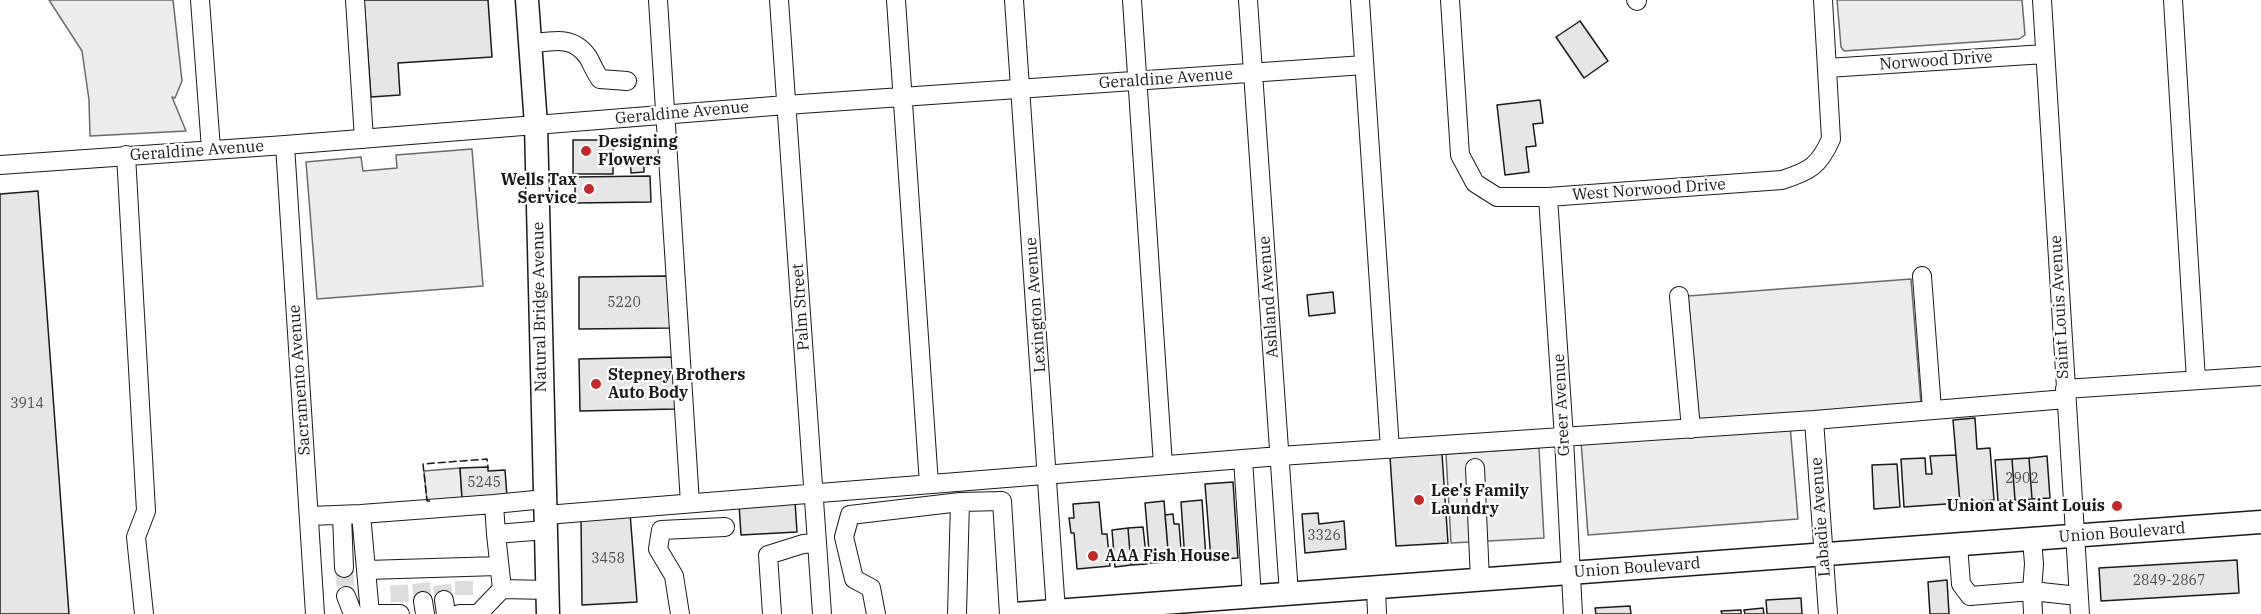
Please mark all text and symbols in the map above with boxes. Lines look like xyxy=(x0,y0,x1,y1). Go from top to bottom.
street label: Norwood Drive xyxy=(1879,47,1993,75)
street label: Geraldine Avenue xyxy=(1098,65,1234,93)
street label: Geraldine Avenue xyxy=(614,98,750,128)
place label: Designing Flowers xyxy=(598,132,678,170)
street label: Geraldine Avenue xyxy=(129,137,265,165)
marker: Designing Flowers xyxy=(579,144,593,158)
place label: Wells Tax Service xyxy=(501,170,577,208)
street label: West Norwood Drive xyxy=(1572,175,1726,205)
marker: Wells Tax Service xyxy=(582,182,596,196)
street label: Natural Bridge Avenue xyxy=(529,222,551,392)
street label: Ashland Avenue xyxy=(1255,235,1283,359)
street label: Saint Louis Avenue xyxy=(2047,235,2073,379)
street label: Lexington Avenue xyxy=(1022,237,1050,373)
street label: Palm Street xyxy=(788,263,814,351)
house number: 5220 xyxy=(607,295,641,311)
street label: Sacramento Avenue xyxy=(285,304,315,456)
street label: Greer Avenue xyxy=(1550,353,1574,457)
place label: Stepney Brothers Auto Body xyxy=(608,365,745,403)
marker: Stepney Brothers Auto Body xyxy=(589,377,603,391)
house number: 3914 xyxy=(10,396,44,412)
street label: Labadie Avenue xyxy=(1807,457,1835,577)
house number: 2902 xyxy=(2005,471,2039,487)
house number: 5245 xyxy=(467,475,501,491)
place label: Lee's Family Laundry xyxy=(1431,481,1529,519)
marker: Lee's Family Laundry xyxy=(1412,493,1426,507)
place label: Union at Saint Louis xyxy=(1946,496,2105,516)
marker: Union at Saint Louis xyxy=(2110,499,2124,513)
street label: Union Boulevard xyxy=(2058,519,2186,547)
house number: 3326 xyxy=(1307,528,1341,544)
place label: AAA Fish House xyxy=(1105,546,1230,566)
marker: AAA Fish House xyxy=(1086,549,1100,563)
house number: 3458 xyxy=(591,551,625,567)
street label: Union Boulevard xyxy=(1573,554,1701,582)
house number: 2849-2867 xyxy=(2133,573,2205,589)

